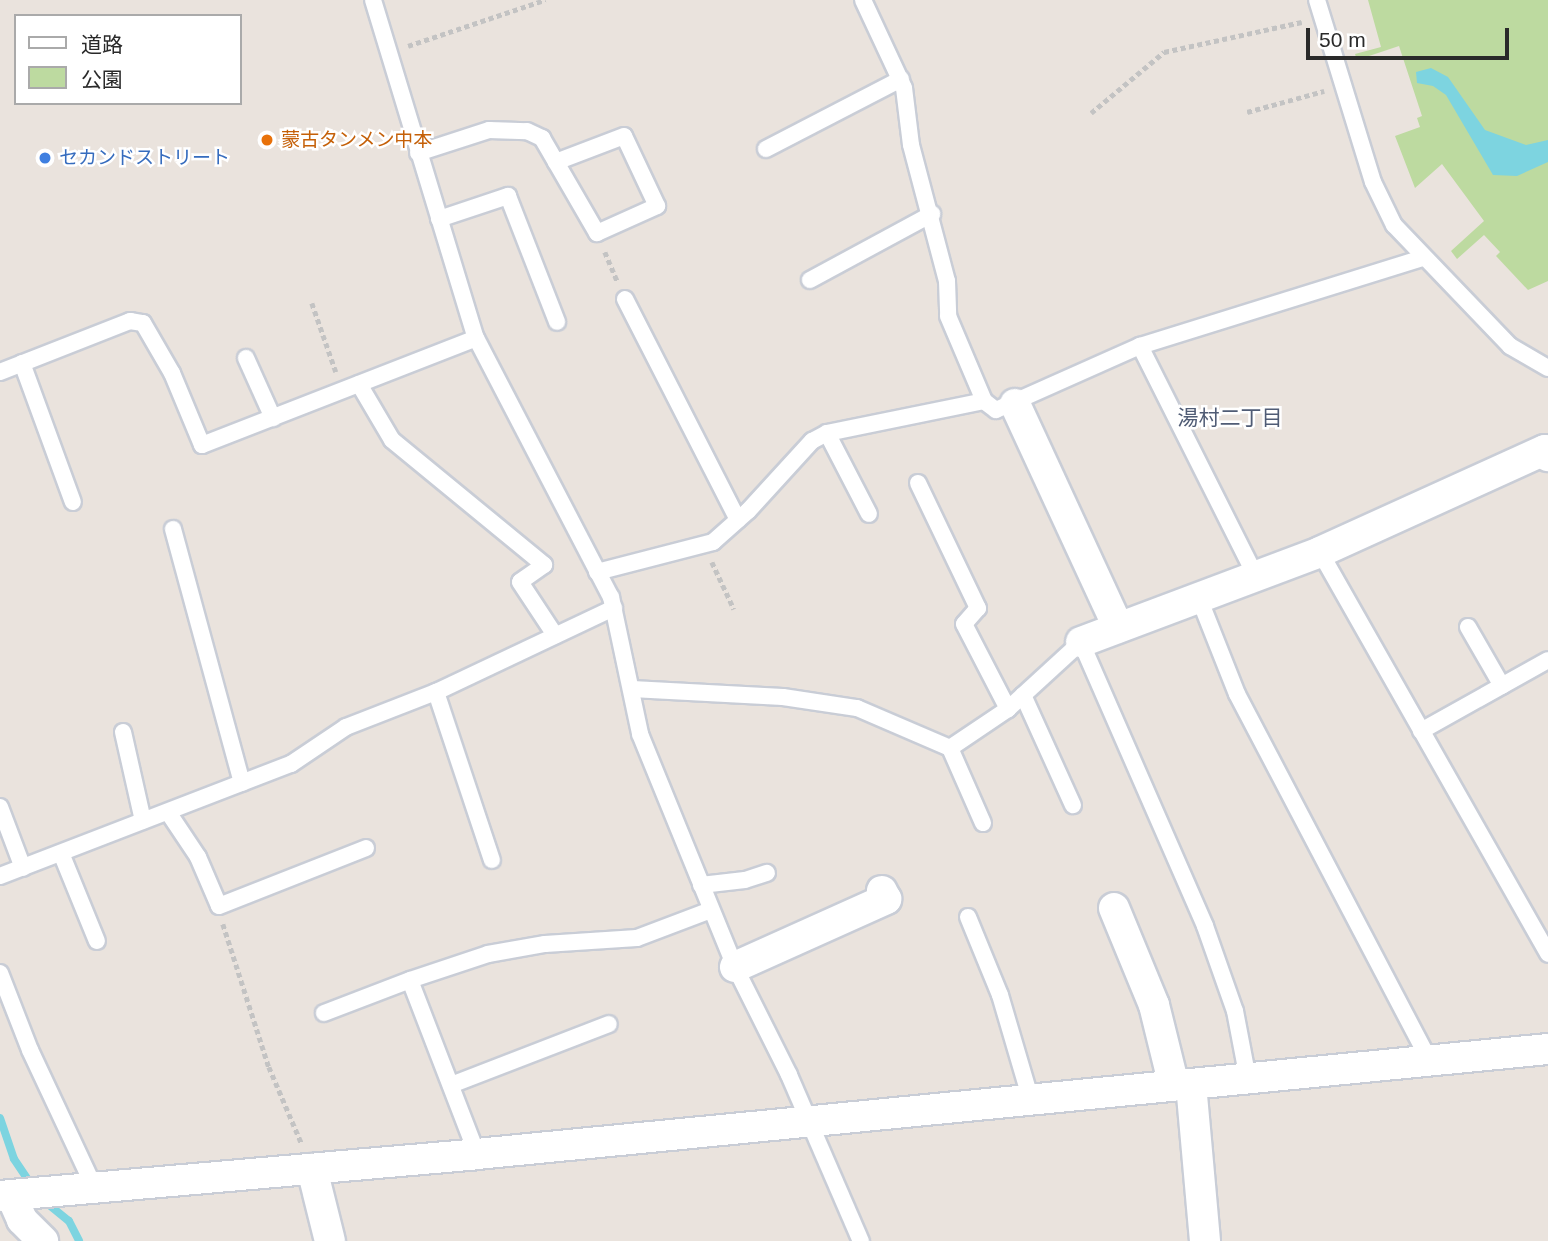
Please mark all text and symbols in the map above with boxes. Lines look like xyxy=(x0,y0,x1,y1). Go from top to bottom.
legend xyxy=(14,14,242,105)
scale bar xyxy=(1310,14,1513,58)
text: 50 m xyxy=(1319,28,1366,51)
text: 道路 xyxy=(81,33,123,56)
text: 公園 xyxy=(81,68,123,91)
place label: 蒙古タンメン中本 xyxy=(281,129,433,151)
marker: 蒙古タンメン中本 xyxy=(259,132,275,148)
place label: セカンドストリート xyxy=(59,147,230,169)
marker: セカンドストリート xyxy=(37,150,53,166)
district label: 湯村二丁目 xyxy=(1178,405,1282,431)

